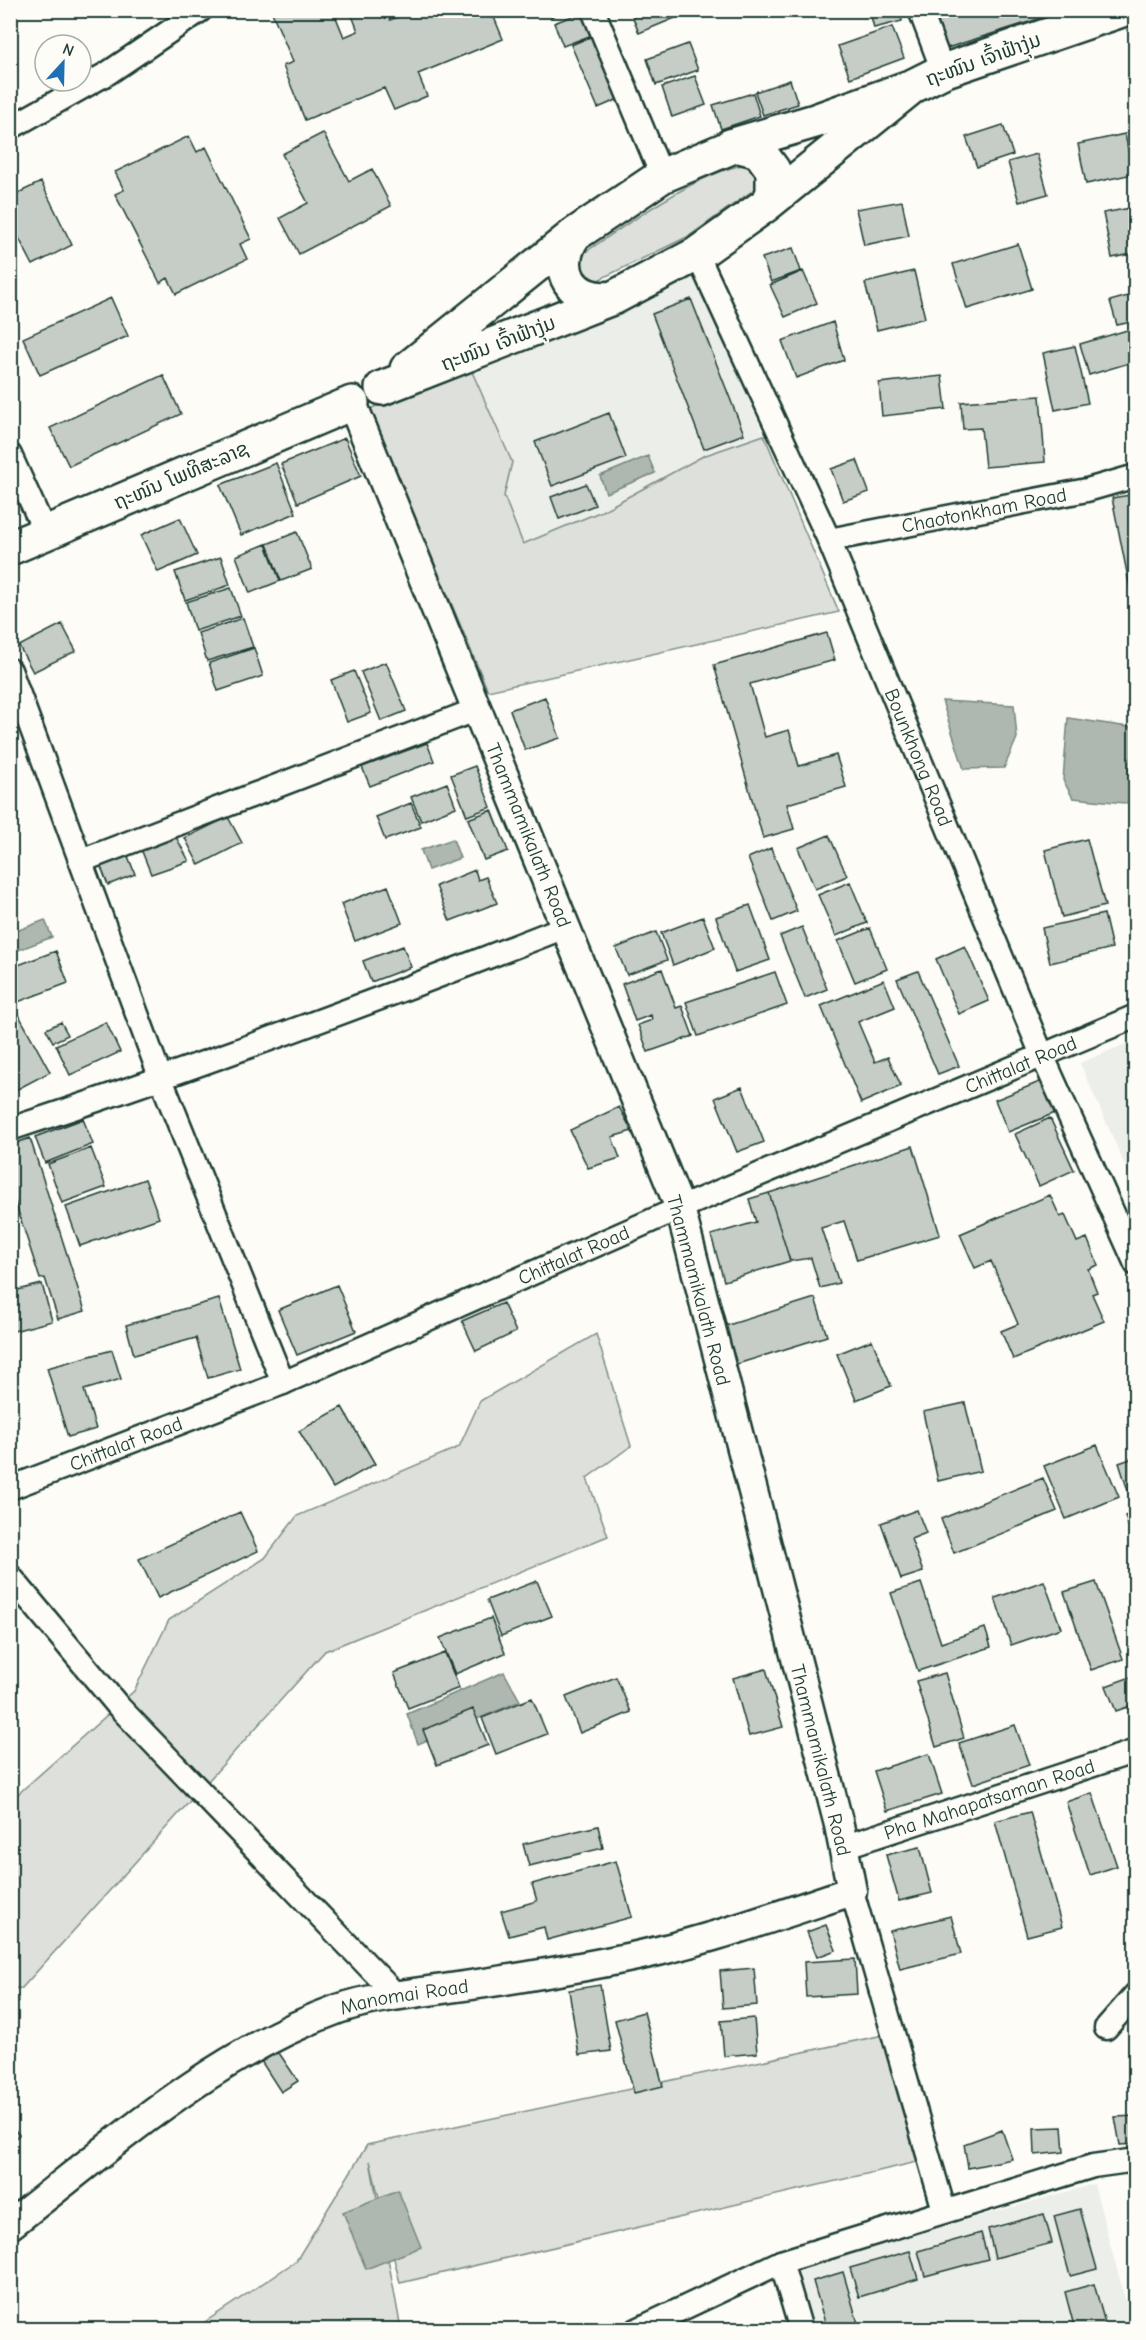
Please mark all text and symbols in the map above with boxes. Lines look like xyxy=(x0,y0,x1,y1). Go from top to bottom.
street label: ຖະໜົນ ເຈົ້າຟ້າງຸ່ມ xyxy=(921,24,1045,95)
north arrow xyxy=(33,33,93,93)
text: N xyxy=(60,40,76,60)
street label: ຖະໜົນ ເຈົ້າຟ້າງຸ່ມ xyxy=(436,308,560,380)
street label: ຖະໜົນ ໂພທິສະລາຊ xyxy=(110,437,252,514)
street label: Chaotonkham Road xyxy=(900,483,1069,538)
street label: Bounkhong Road xyxy=(880,685,957,830)
street label: Thammamikalath Road xyxy=(481,740,576,931)
street label: Chittalat Road xyxy=(962,1031,1080,1099)
street label: Thammamikalath Road xyxy=(662,1192,735,1388)
street label: Chittalat Road xyxy=(515,1221,633,1290)
street label: Chittalat Road xyxy=(66,1412,186,1476)
street label: Thammamikalath Road xyxy=(786,1662,855,1858)
street label: Pha Mahapatsaman Road xyxy=(881,1754,1098,1845)
street label: Manomai Road xyxy=(337,1975,470,2020)

